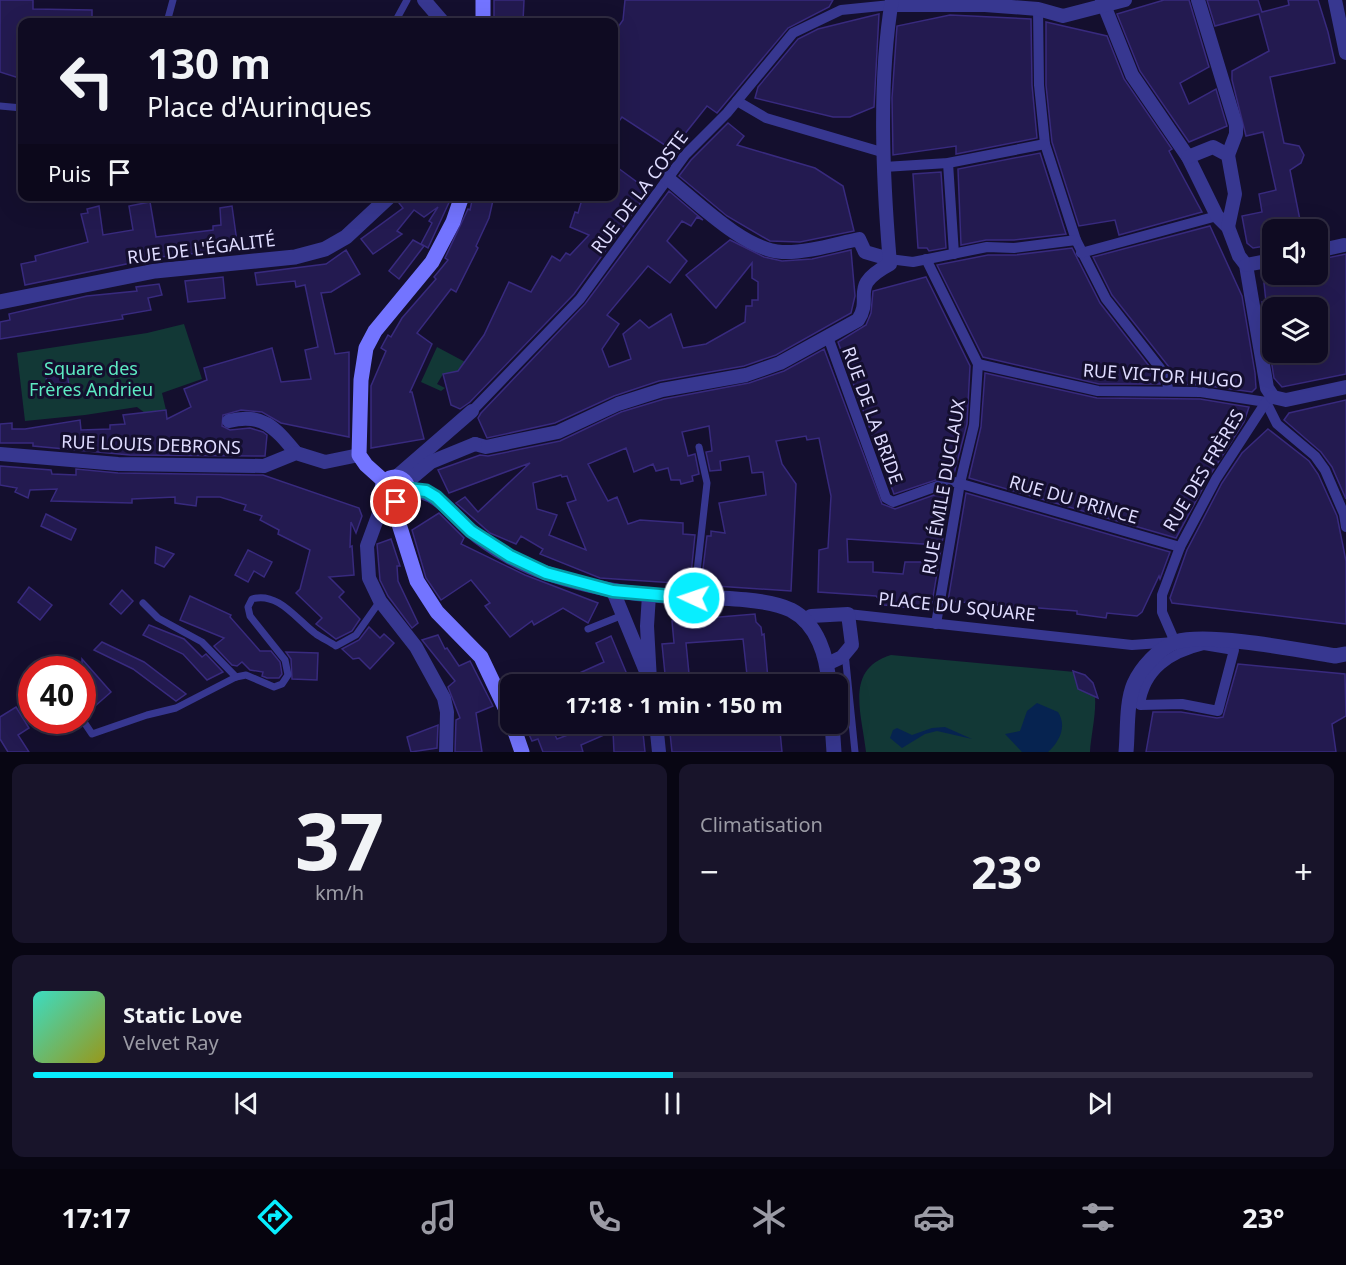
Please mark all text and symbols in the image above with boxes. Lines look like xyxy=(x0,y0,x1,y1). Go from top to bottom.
text: 130 m xyxy=(147,34,271,91)
icon: left xyxy=(48,42,126,120)
text: Place d'Aurinques xyxy=(147,88,372,125)
street label: RUE DE LA COSTE xyxy=(585,126,693,258)
icon: arrive xyxy=(103,156,136,189)
text: Puis xyxy=(48,158,91,188)
map controls xyxy=(1262,219,1328,363)
button: sound xyxy=(1262,219,1328,285)
street label: RUE DE L'ÉGALITÉ xyxy=(126,227,276,269)
button: layers xyxy=(1262,297,1328,363)
street label: RUE DE LA BRIDE xyxy=(837,343,909,487)
park label: Square des Frères Andrieu xyxy=(29,356,153,401)
street label: RUE VICTOR HUGO xyxy=(1082,357,1244,393)
street label: RUE ÉMILE DUCLAUX xyxy=(916,397,970,577)
street label: RUE DES FRÈRES xyxy=(1157,404,1249,535)
street label: RUE LOUIS DEBRONS xyxy=(61,429,241,459)
street label: RUE DU PRINCE xyxy=(1007,469,1141,529)
pin xyxy=(370,476,421,527)
icon: arrive xyxy=(379,485,412,518)
position arrow xyxy=(662,566,726,630)
street label: PLACE DU SQUARE xyxy=(877,586,1037,626)
speed limit sign: 40 xyxy=(18,656,96,734)
text: 17:18 · 1 min · 150 m xyxy=(565,689,783,719)
text: 37 xyxy=(295,787,384,893)
text: Climatisation xyxy=(700,811,823,838)
text: 23° xyxy=(971,841,1042,902)
text: − xyxy=(700,849,719,894)
text: + xyxy=(1294,849,1313,894)
text: km/h xyxy=(315,879,364,906)
text: Static Love xyxy=(123,999,242,1029)
text: Velvet Ray xyxy=(123,1029,219,1056)
icon: previous xyxy=(230,1087,263,1120)
icon: pause xyxy=(656,1087,689,1120)
icon: next xyxy=(1083,1087,1116,1120)
icon: directions xyxy=(254,1196,296,1238)
icon: music xyxy=(418,1196,460,1238)
icon: phone xyxy=(583,1196,625,1238)
icon: climate xyxy=(748,1196,790,1238)
icon: car xyxy=(913,1196,955,1238)
icon: filters xyxy=(1077,1196,1119,1238)
text: 17:17 xyxy=(61,1199,131,1236)
text: 23° xyxy=(1242,1199,1285,1236)

